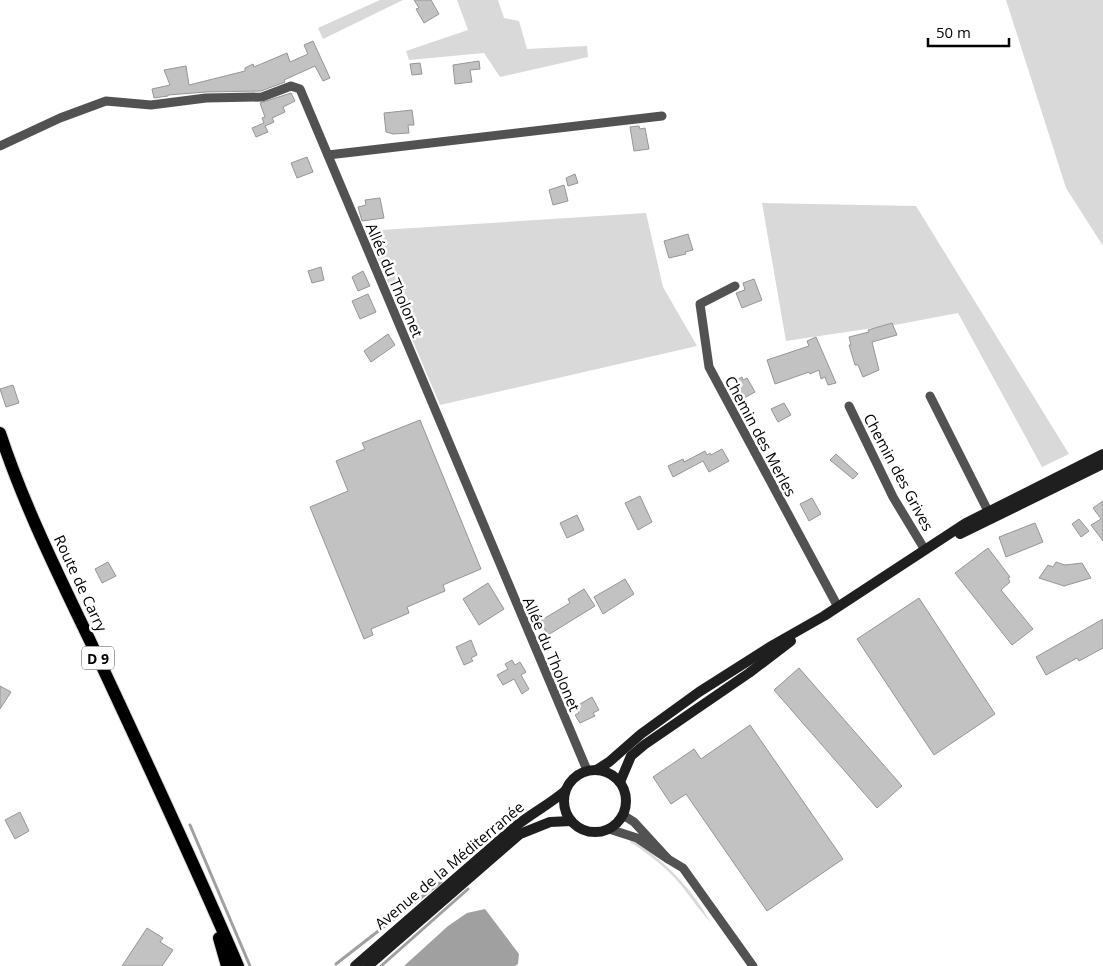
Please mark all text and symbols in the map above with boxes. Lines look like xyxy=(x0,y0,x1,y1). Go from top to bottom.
scale bar xyxy=(928,15,1009,47)
text: 50 m xyxy=(936,22,971,42)
street label: Allée du Tholonet xyxy=(362,220,428,340)
street label: Chemin des Merles xyxy=(721,372,801,500)
street label: Chemin des Grives xyxy=(860,410,938,534)
street label: Route de Carry xyxy=(50,532,112,635)
street label: Allée du Tholonet xyxy=(519,594,585,714)
road number: D 9 xyxy=(82,646,114,670)
street label: Avenue de la Méditerranée xyxy=(370,797,528,933)

